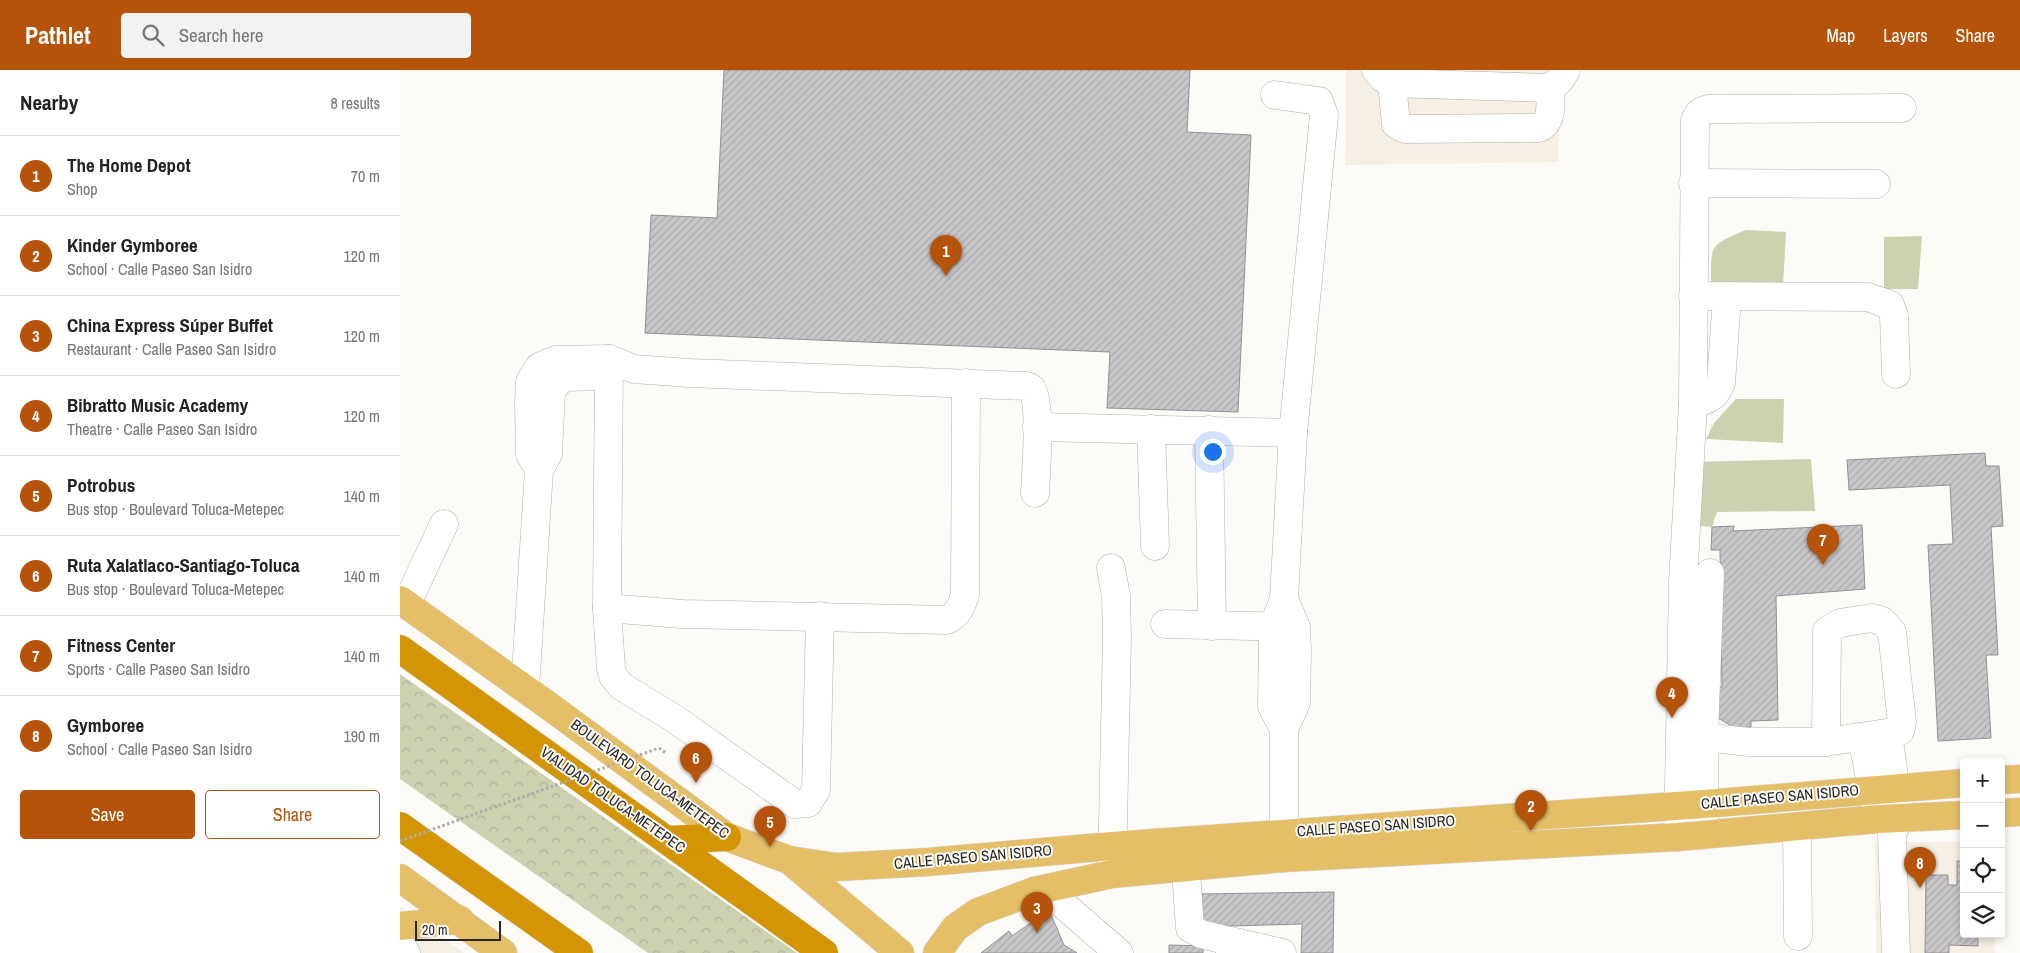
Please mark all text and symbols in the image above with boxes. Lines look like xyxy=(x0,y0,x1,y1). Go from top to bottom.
search box xyxy=(121,13,471,58)
text: Pathlet xyxy=(25,19,91,51)
icon: search xyxy=(139,21,167,49)
text: Search here xyxy=(179,22,264,48)
text: Map xyxy=(1827,23,1855,48)
text: Layers xyxy=(1883,23,1928,48)
text: Share xyxy=(1956,23,1995,48)
text: Nearby xyxy=(20,88,78,117)
text: 8 results xyxy=(330,92,380,114)
text: The Home Depot xyxy=(67,152,191,178)
text: 1 xyxy=(32,165,40,187)
text: 70 m xyxy=(351,165,380,187)
text: Shop xyxy=(67,178,98,200)
text: Kinder Gymboree xyxy=(67,232,198,258)
pin: 1 xyxy=(930,235,962,276)
text: 2 xyxy=(32,245,40,267)
text: 120 m xyxy=(344,245,380,267)
text: School · Calle Paseo San Isidro xyxy=(67,258,252,280)
text: China Express Súper Buffet xyxy=(67,312,273,338)
text: 3 xyxy=(32,325,40,347)
text: 120 m xyxy=(344,325,380,347)
text: Restaurant · Calle Paseo San Isidro xyxy=(67,338,276,360)
text: Bibratto Music Academy xyxy=(67,392,248,418)
text: 4 xyxy=(32,405,40,427)
text: 120 m xyxy=(344,405,380,427)
text: Theatre · Calle Paseo San Isidro xyxy=(67,418,257,440)
your location xyxy=(1200,439,1226,465)
text: Potrobus xyxy=(67,472,135,498)
text: 5 xyxy=(32,485,40,507)
text: 140 m xyxy=(344,485,380,507)
text: Bus stop · Boulevard Toluca-Metepec xyxy=(67,498,284,520)
pin: 7 xyxy=(1807,524,1839,565)
text: Ruta Xalatlaco-Santiago-Toluca xyxy=(67,552,300,578)
text: 6 xyxy=(32,565,40,587)
text: 140 m xyxy=(344,565,380,587)
text: Bus stop · Boulevard Toluca-Metepec xyxy=(67,578,284,600)
text: Fitness Center xyxy=(67,632,175,658)
text: 7 xyxy=(32,645,40,667)
text: 140 m xyxy=(344,645,380,667)
text: Sports · Calle Paseo San Isidro xyxy=(67,658,250,680)
pin: 4 xyxy=(1656,677,1688,718)
text: Gymboree xyxy=(67,712,144,738)
street label: BOULEVARD TOLUCA-METEPEC xyxy=(567,714,734,843)
text: 8 xyxy=(32,725,40,747)
text: 190 m xyxy=(344,725,380,747)
text: School · Calle Paseo San Isidro xyxy=(67,738,252,760)
street label: VIALIDAD TOLUCA-METEPEC xyxy=(537,742,690,858)
pin: 6 xyxy=(680,742,712,783)
map controls xyxy=(1960,758,2005,938)
button: + xyxy=(1960,758,2005,803)
street label: CALLE PASEO SAN ISIDRO xyxy=(1700,779,1860,814)
button: Save xyxy=(20,790,195,839)
button: Share xyxy=(205,790,380,839)
pin: 2 xyxy=(1515,790,1547,831)
button: − xyxy=(1960,803,2005,848)
pin: 5 xyxy=(754,806,786,847)
street label: CALLE PASEO SAN ISIDRO xyxy=(1296,810,1456,842)
street label: CALLE PASEO SAN ISIDRO xyxy=(893,839,1053,874)
pin: 8 xyxy=(1904,847,1936,888)
button: locate xyxy=(1960,848,2005,893)
pin: 3 xyxy=(1021,892,1053,933)
button: layers xyxy=(1960,893,2005,938)
scale bar xyxy=(415,918,501,941)
text: 20 m xyxy=(422,921,448,939)

